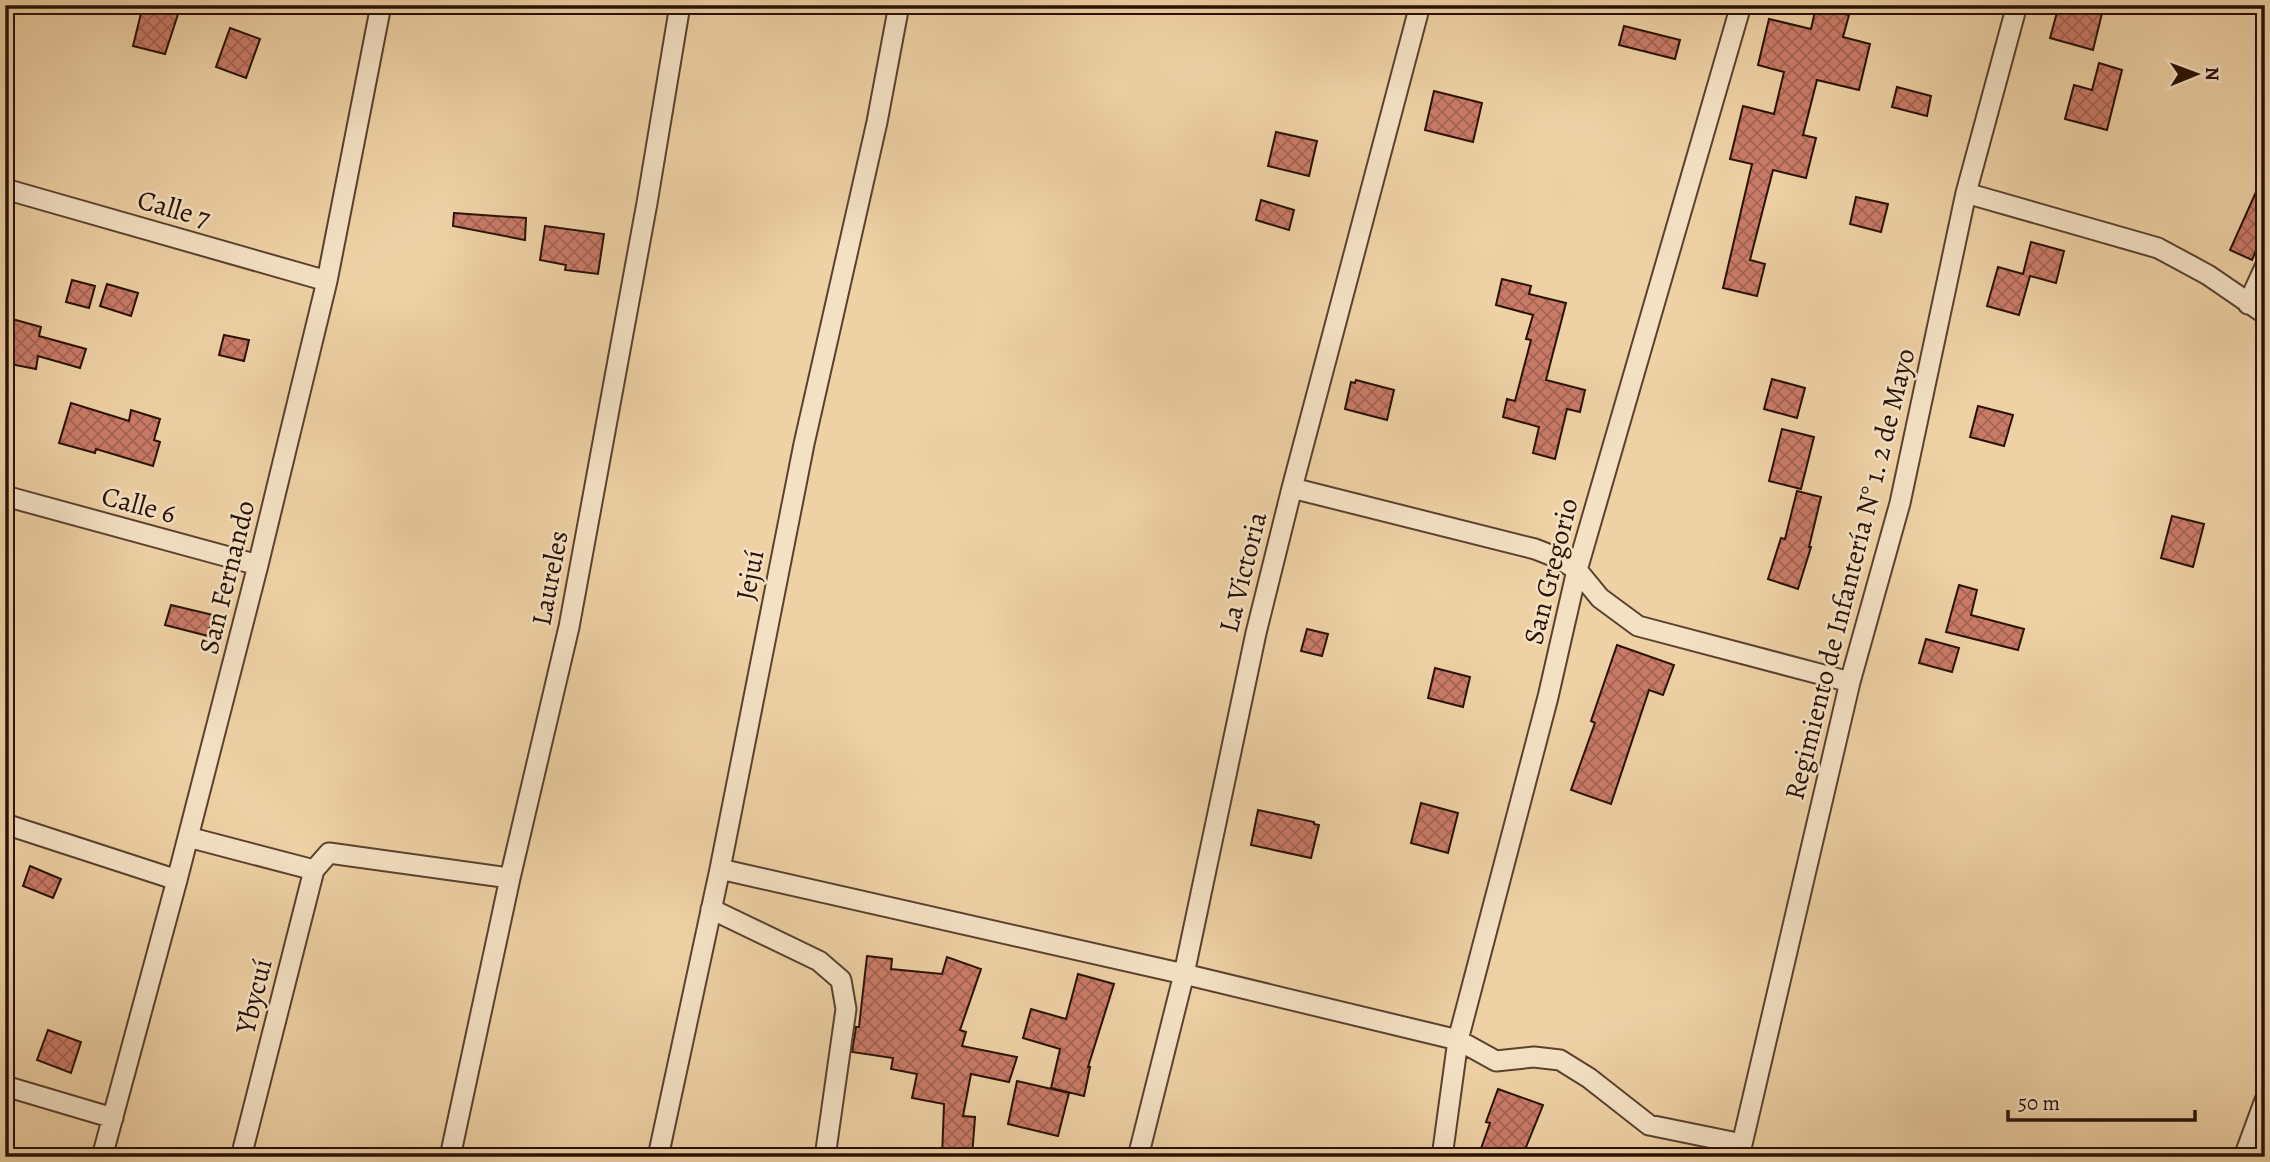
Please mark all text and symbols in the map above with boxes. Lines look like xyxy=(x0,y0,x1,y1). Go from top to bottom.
north arrow xyxy=(2162,38,2232,108)
text: N xyxy=(2199,67,2225,81)
street label: Calle 7 xyxy=(133,180,215,238)
street label: Regimiento de Infantería N° 1. 2 de Mayo xyxy=(1775,345,1925,804)
street label: Calle 6 xyxy=(97,477,180,533)
street label: San Gregorio xyxy=(1514,494,1587,648)
street label: San Fernando xyxy=(190,496,264,658)
street label: La Victoria xyxy=(1210,508,1276,637)
street label: Laureles xyxy=(522,527,578,629)
street label: Jejuí xyxy=(727,547,773,604)
street label: Ybycuí xyxy=(226,955,282,1039)
scale bar xyxy=(2008,1078,2195,1122)
text: 50 m xyxy=(2018,1089,2060,1117)

